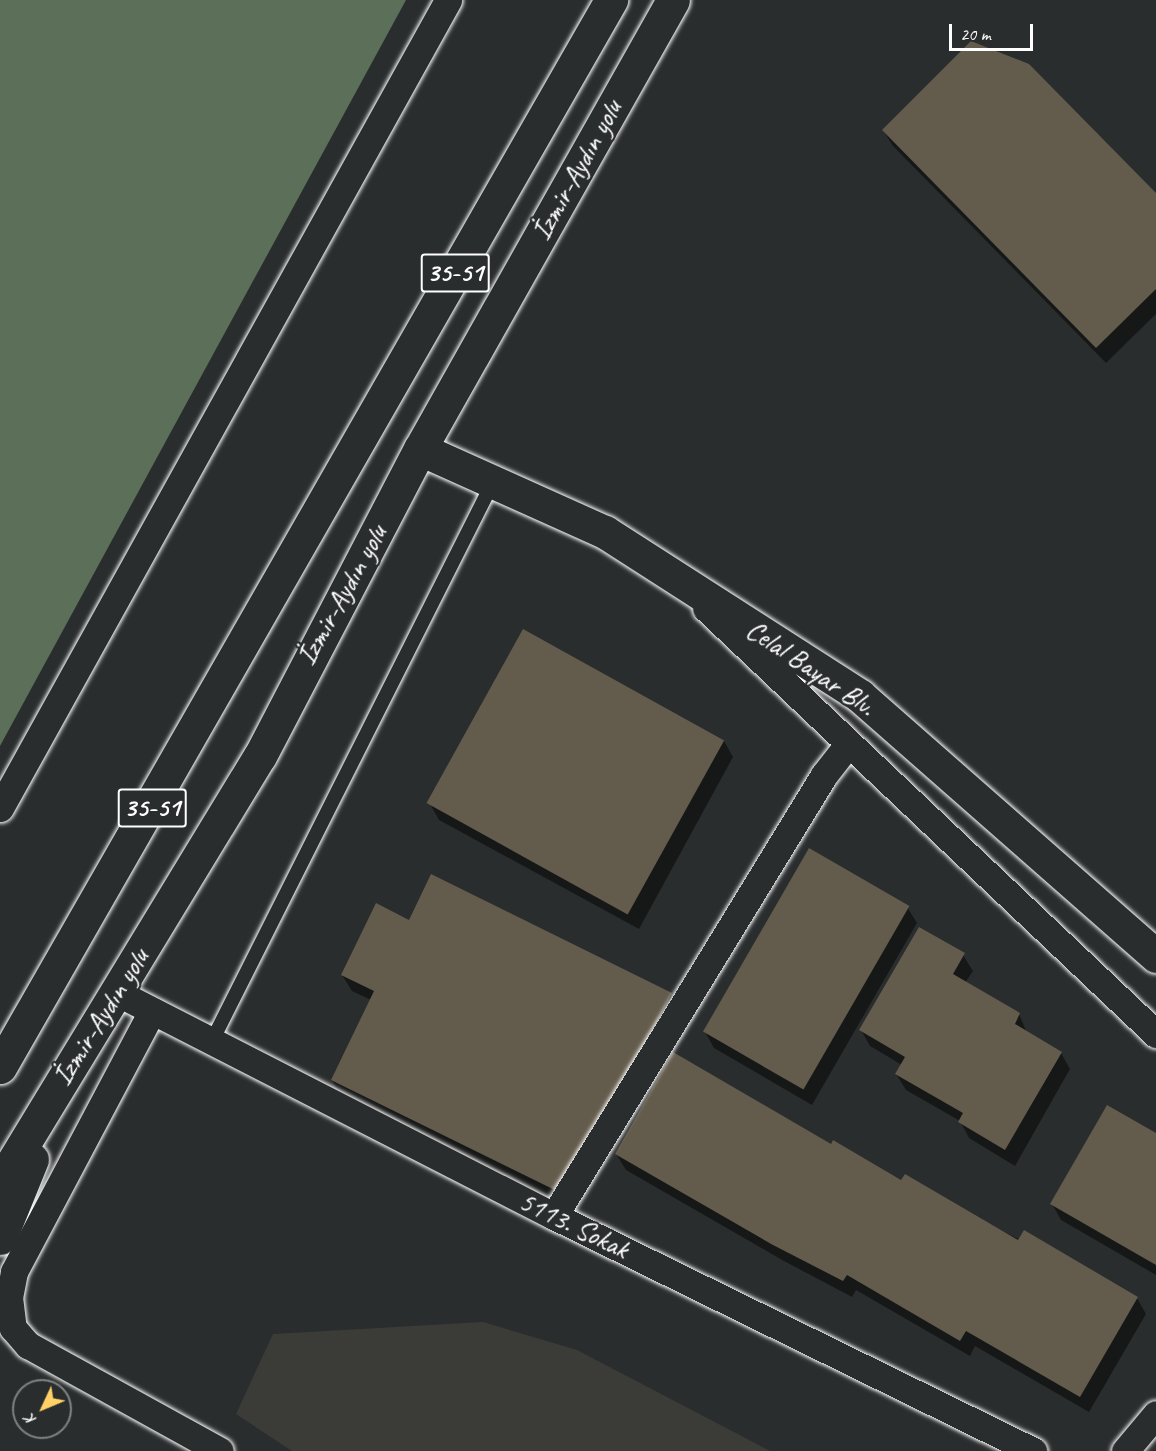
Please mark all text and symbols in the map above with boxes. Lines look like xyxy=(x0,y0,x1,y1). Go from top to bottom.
scale bar xyxy=(952,12,1036,50)
text: 20 m xyxy=(960,23,991,45)
street label: İzmir-Aydın yolu xyxy=(525,94,629,246)
road number: 35-51 xyxy=(420,249,490,297)
street label: İzmir-Aydın yolu xyxy=(290,519,394,671)
street label: Celal Bayar Blv. xyxy=(740,613,882,723)
road number: 35-51 xyxy=(118,784,186,832)
street label: İzmir-Aydın yolu xyxy=(46,942,156,1092)
street label: 5113. Sokak xyxy=(514,1184,634,1266)
north arrow xyxy=(12,1379,72,1439)
text: K xyxy=(20,1410,41,1430)

